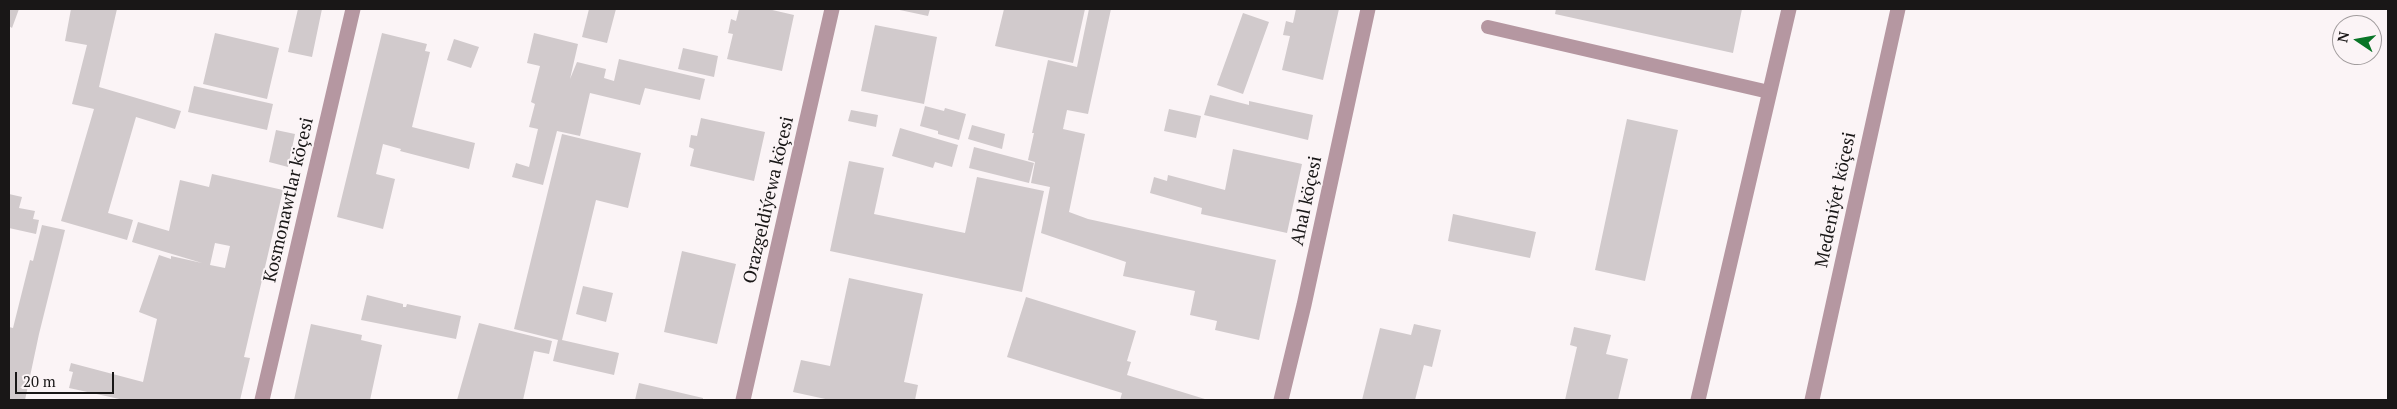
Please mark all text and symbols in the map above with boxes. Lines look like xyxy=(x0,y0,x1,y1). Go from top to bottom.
north arrow xyxy=(2332,15,2382,65)
text: N xyxy=(2332,30,2353,44)
street label: Orazgeldiýewa köçesi xyxy=(739,114,799,286)
street label: Kosmonawtlar köçesi xyxy=(259,115,319,285)
street label: Medeniýet köçesi xyxy=(1811,130,1861,270)
street label: Ahal köçesi xyxy=(1287,154,1327,248)
scale bar xyxy=(18,362,116,394)
text: 20 m xyxy=(23,371,56,391)

